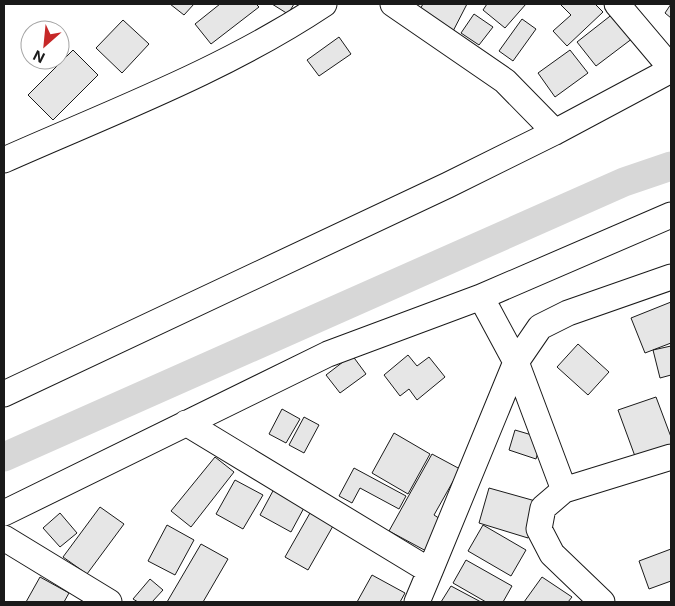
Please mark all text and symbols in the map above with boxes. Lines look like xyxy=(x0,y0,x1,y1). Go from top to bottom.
north arrow xyxy=(20,20,70,70)
text: N xyxy=(30,47,47,67)

